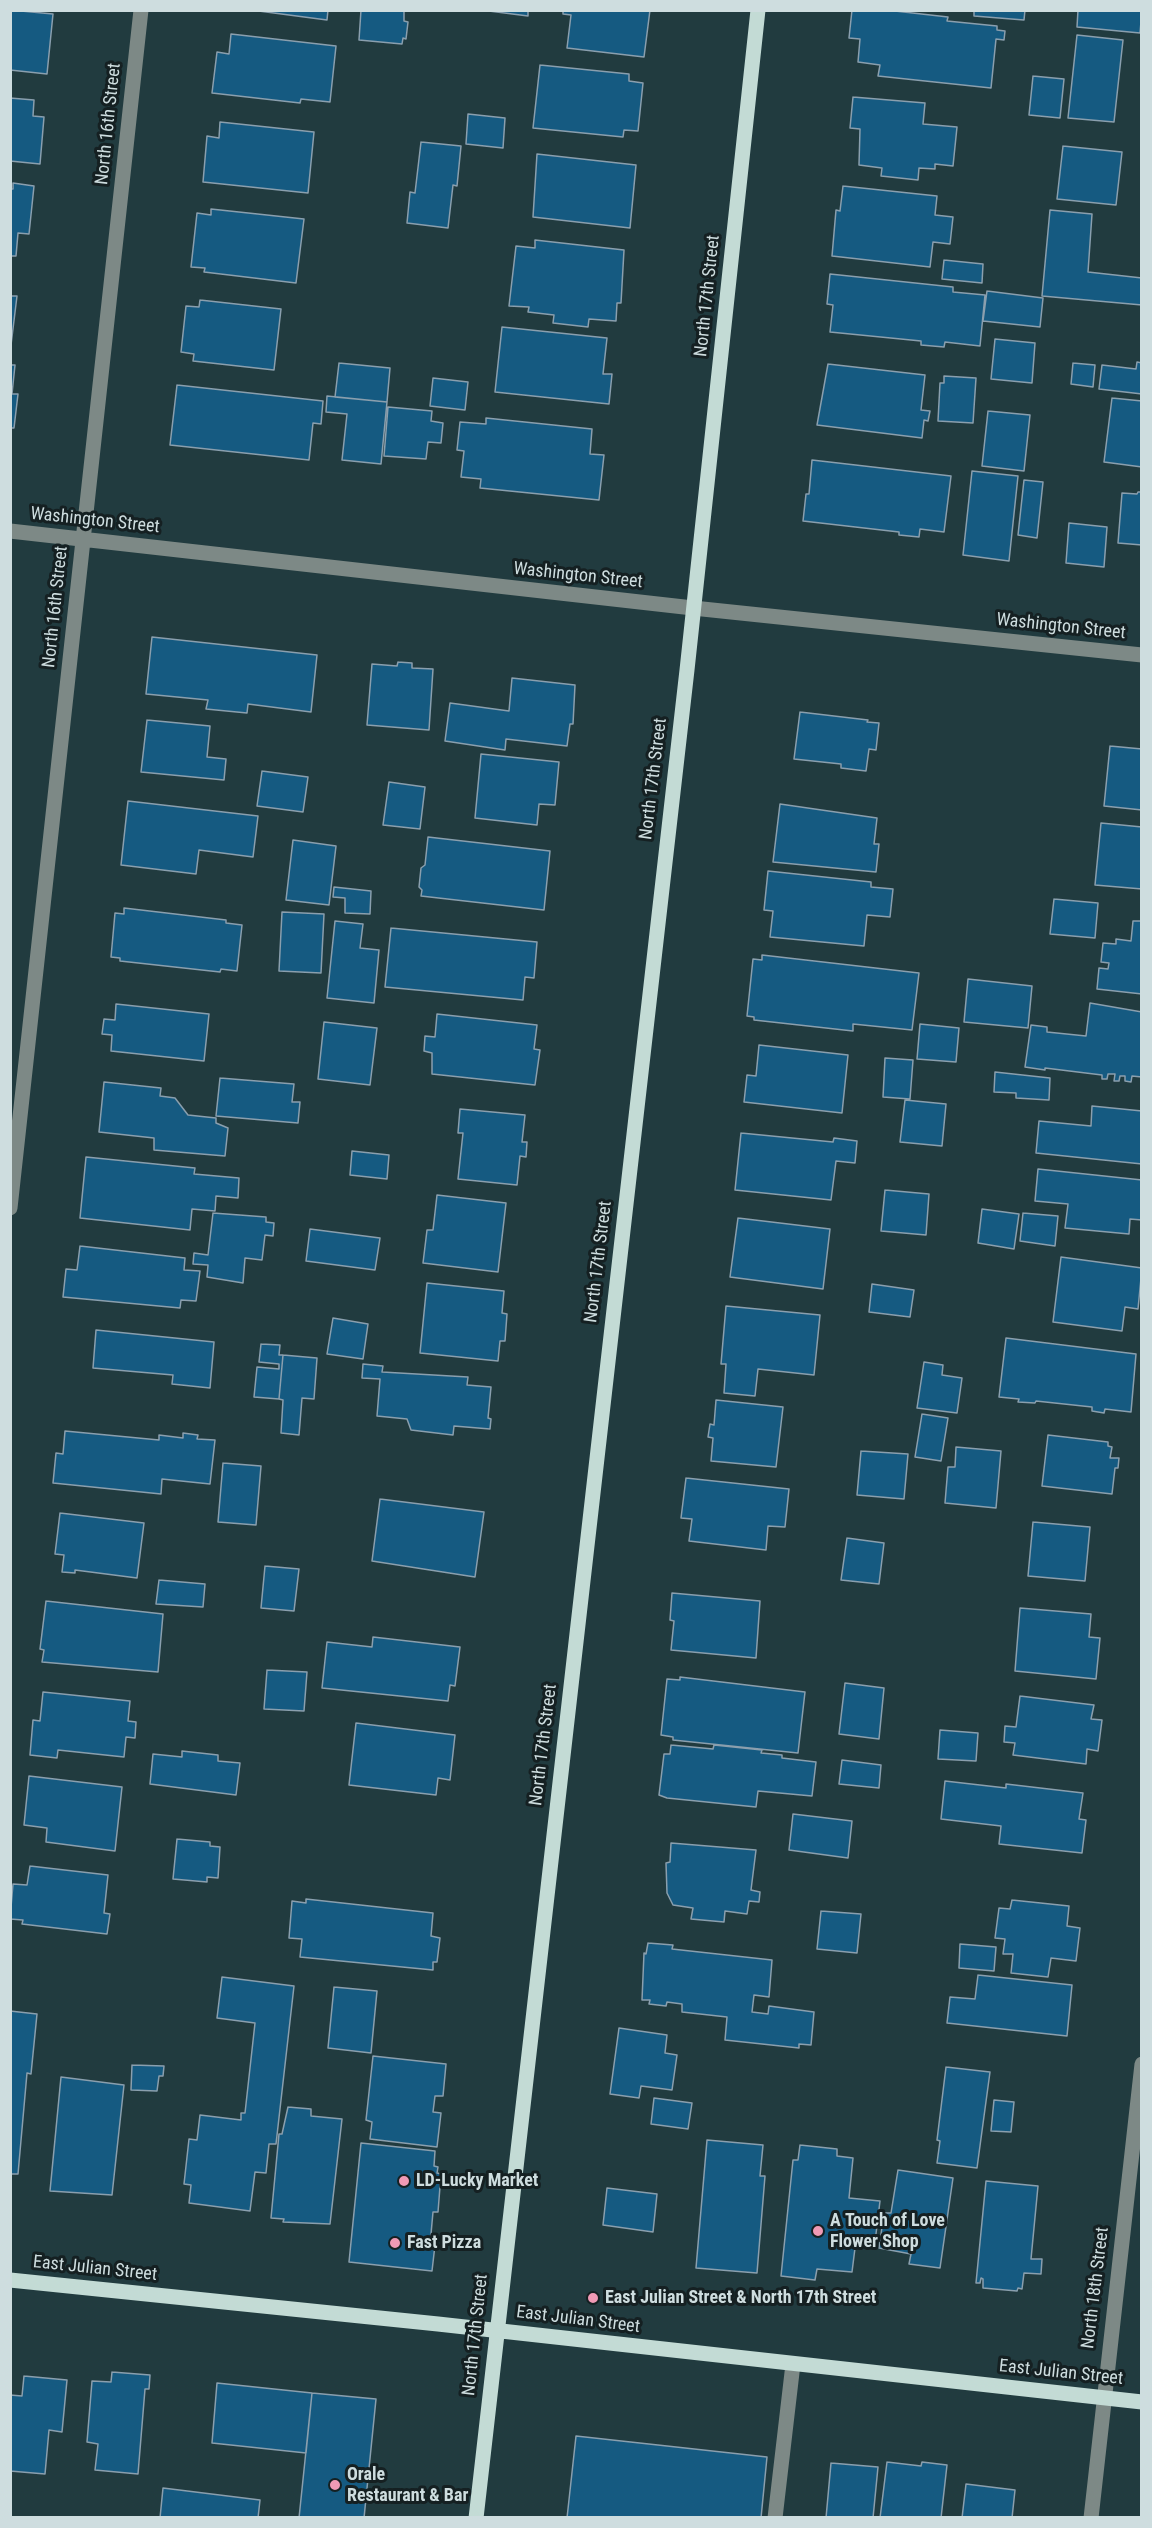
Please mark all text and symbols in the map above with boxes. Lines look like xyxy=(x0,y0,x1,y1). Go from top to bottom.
street label: North 16th Street xyxy=(92,62,126,186)
street label: North 17th Street xyxy=(691,234,725,358)
street label: Washington Street xyxy=(29,503,161,539)
street label: North 16th Street xyxy=(39,545,73,669)
street label: Washington Street xyxy=(512,558,644,594)
street label: Washington Street xyxy=(995,609,1127,645)
street label: North 17th Street xyxy=(636,717,672,841)
street label: North 17th Street xyxy=(581,1200,617,1324)
street label: North 17th Street xyxy=(526,1683,562,1807)
place label: LD-Lucky Market xyxy=(416,2170,538,2192)
marker: LD-Lucky Market xyxy=(397,2174,411,2188)
place label: A Touch of Love Flower Shop xyxy=(830,2210,945,2252)
marker: A Touch of Love Flower Shop xyxy=(811,2224,825,2238)
street label: North 18th Street xyxy=(1078,2226,1114,2350)
place label: Fast Pizza xyxy=(407,2232,481,2254)
marker: Fast Pizza xyxy=(388,2236,402,2250)
street label: East Julian Street xyxy=(32,2252,158,2286)
street label: North 17th Street xyxy=(459,2273,493,2397)
place label: East Julian Street & North 17th Street xyxy=(605,2287,876,2309)
marker: East Julian Street & North 17th Street xyxy=(586,2291,600,2305)
street label: East Julian Street xyxy=(515,2302,641,2338)
street label: East Julian Street xyxy=(998,2356,1124,2390)
place label: Orale Restaurant & Bar xyxy=(347,2464,468,2506)
marker: Orale Restaurant & Bar xyxy=(328,2478,342,2492)

